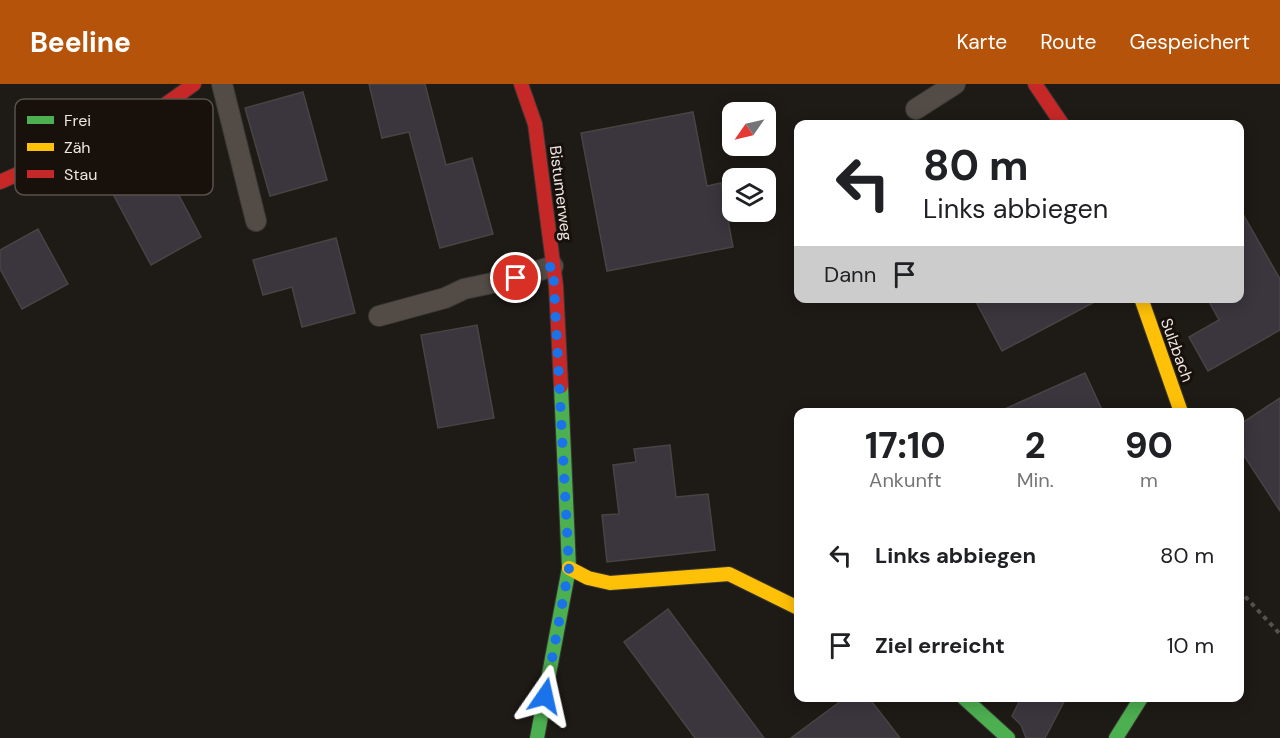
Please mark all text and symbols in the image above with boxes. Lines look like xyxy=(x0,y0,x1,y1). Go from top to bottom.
text: Beeline xyxy=(30,24,131,61)
text: Karte xyxy=(956,28,1007,56)
text: Route xyxy=(1040,28,1096,56)
text: Gespeichert xyxy=(1129,28,1250,56)
legend xyxy=(15,99,213,195)
north arrow xyxy=(722,102,776,156)
map controls xyxy=(722,102,776,222)
text: Frei xyxy=(64,110,91,131)
text: Zäh xyxy=(64,137,91,158)
text: 80 m xyxy=(923,138,1029,193)
street label: Bistumerweg xyxy=(545,144,577,242)
icon: left xyxy=(824,144,902,222)
text: Stau xyxy=(64,164,97,185)
button: layers xyxy=(722,168,776,222)
text: Links abbiegen xyxy=(923,191,1108,226)
pin xyxy=(490,252,541,303)
icon: arrive xyxy=(888,258,921,291)
text: Dann xyxy=(824,260,876,289)
icon: arrive xyxy=(499,261,532,294)
street label: Sulzbach xyxy=(1156,315,1198,385)
text: 17:10 xyxy=(865,422,946,469)
text: 2 xyxy=(1025,422,1046,469)
text: 90 xyxy=(1125,422,1173,469)
text: Ankunft xyxy=(869,467,942,493)
text: Min. xyxy=(1017,467,1054,493)
text: m xyxy=(1140,467,1158,493)
icon: left xyxy=(824,539,857,572)
text: Links abbiegen xyxy=(875,541,1036,570)
text: 80 m xyxy=(1160,541,1214,570)
icon: arrive xyxy=(824,629,857,662)
text: Ziel erreicht xyxy=(875,631,1005,660)
text: 10 m xyxy=(1167,631,1214,660)
position arrow xyxy=(513,664,577,728)

